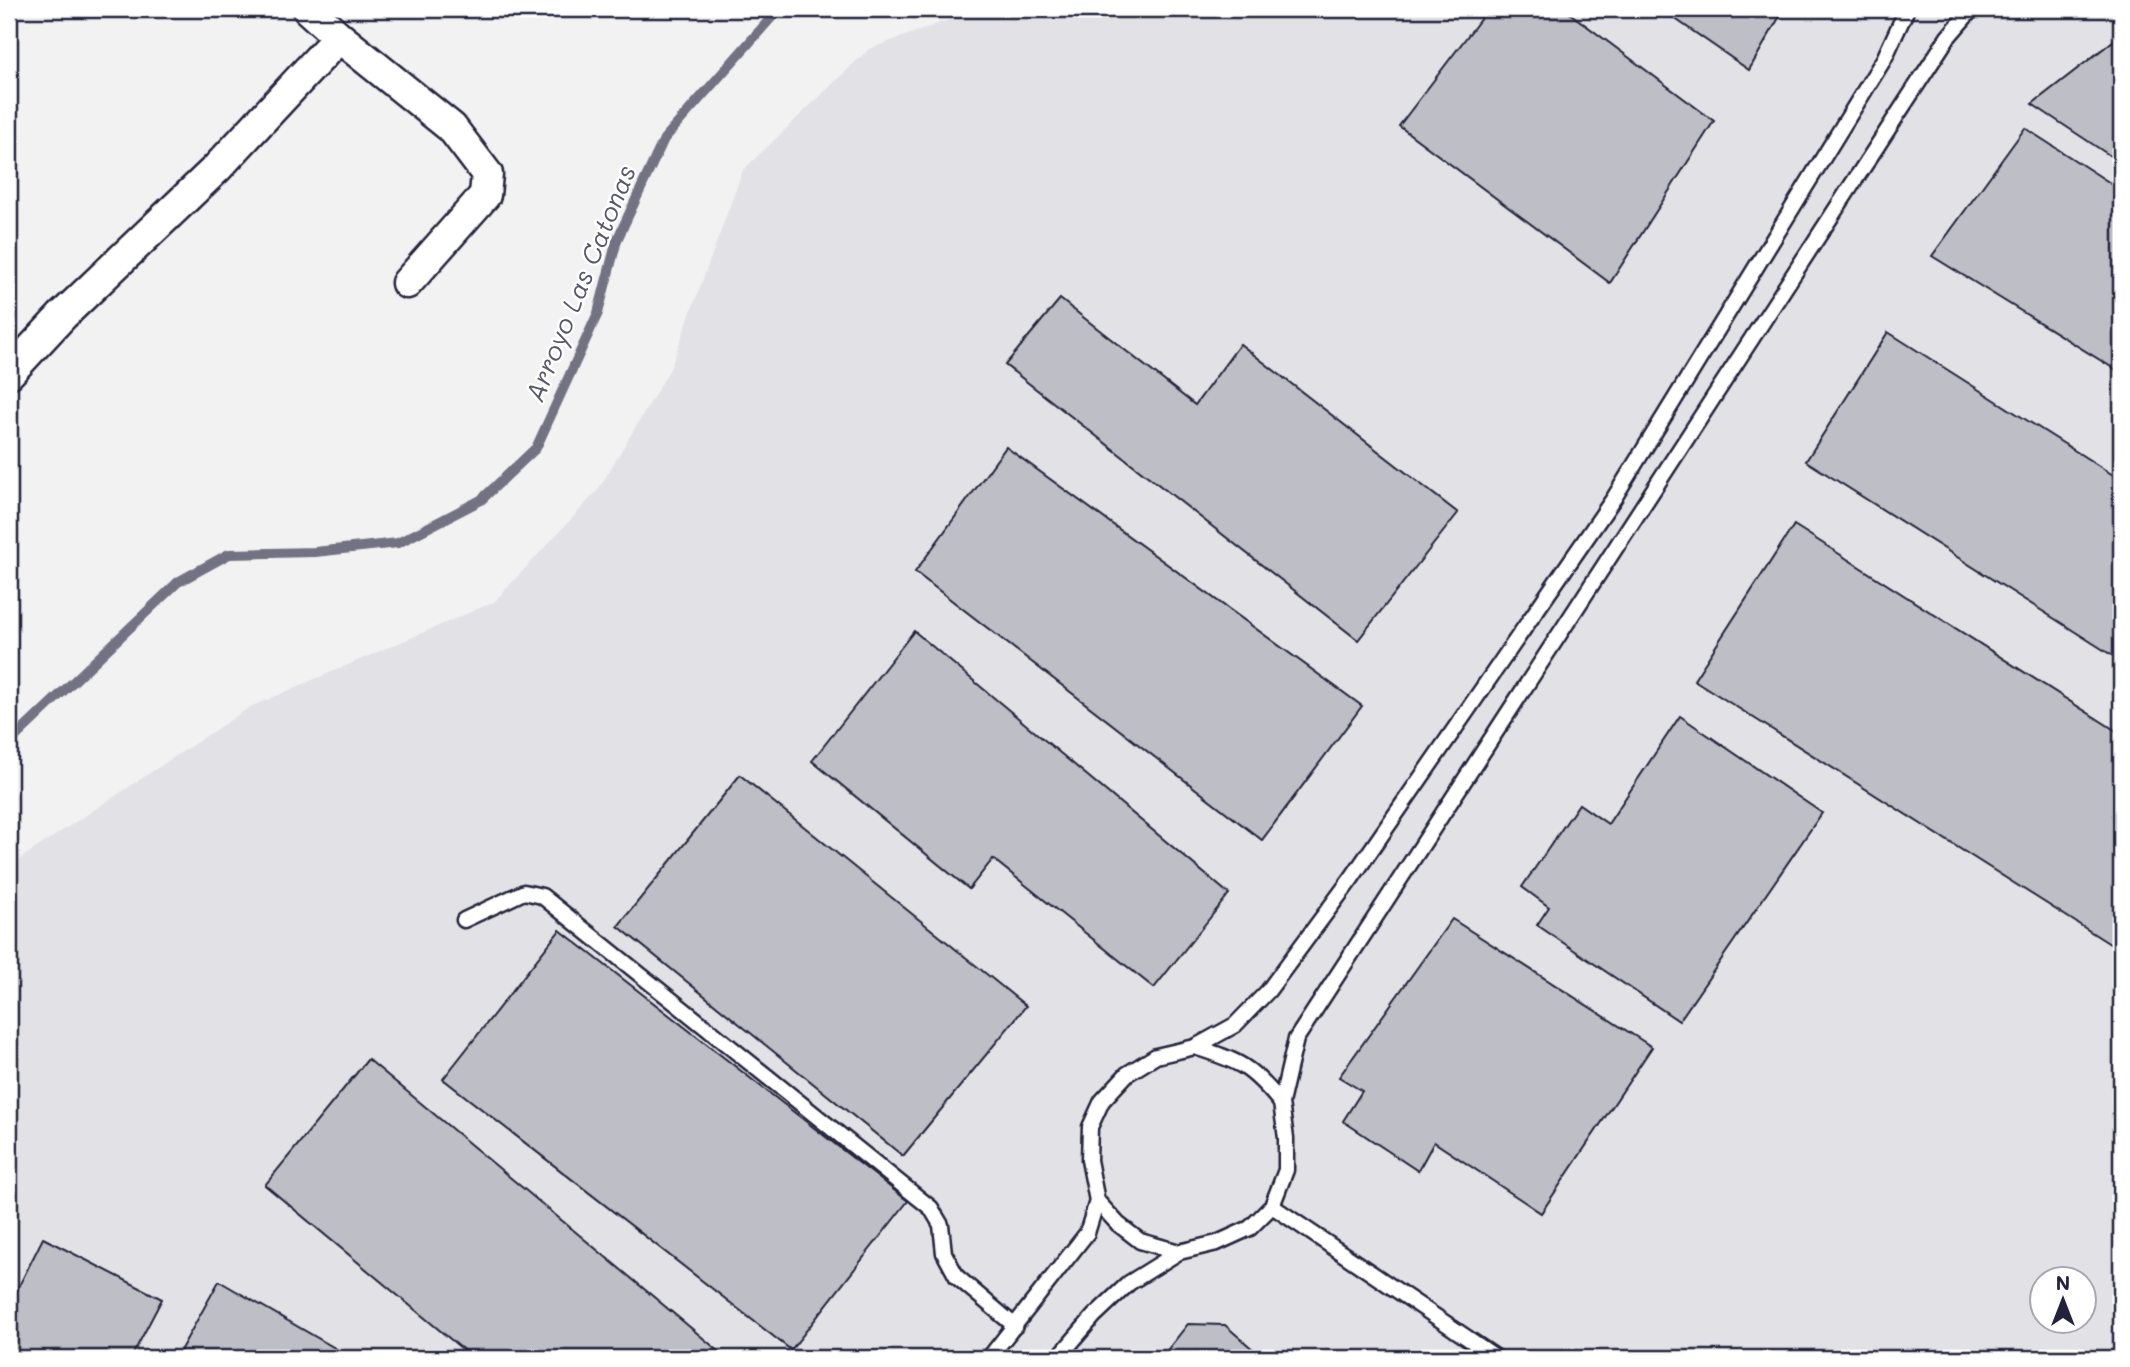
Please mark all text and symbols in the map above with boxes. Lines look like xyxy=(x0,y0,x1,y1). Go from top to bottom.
water label: Arroyo Las Catonas xyxy=(517,160,643,406)
north arrow xyxy=(2028,1266,2098,1336)
text: N xyxy=(2056,1270,2070,1295)

